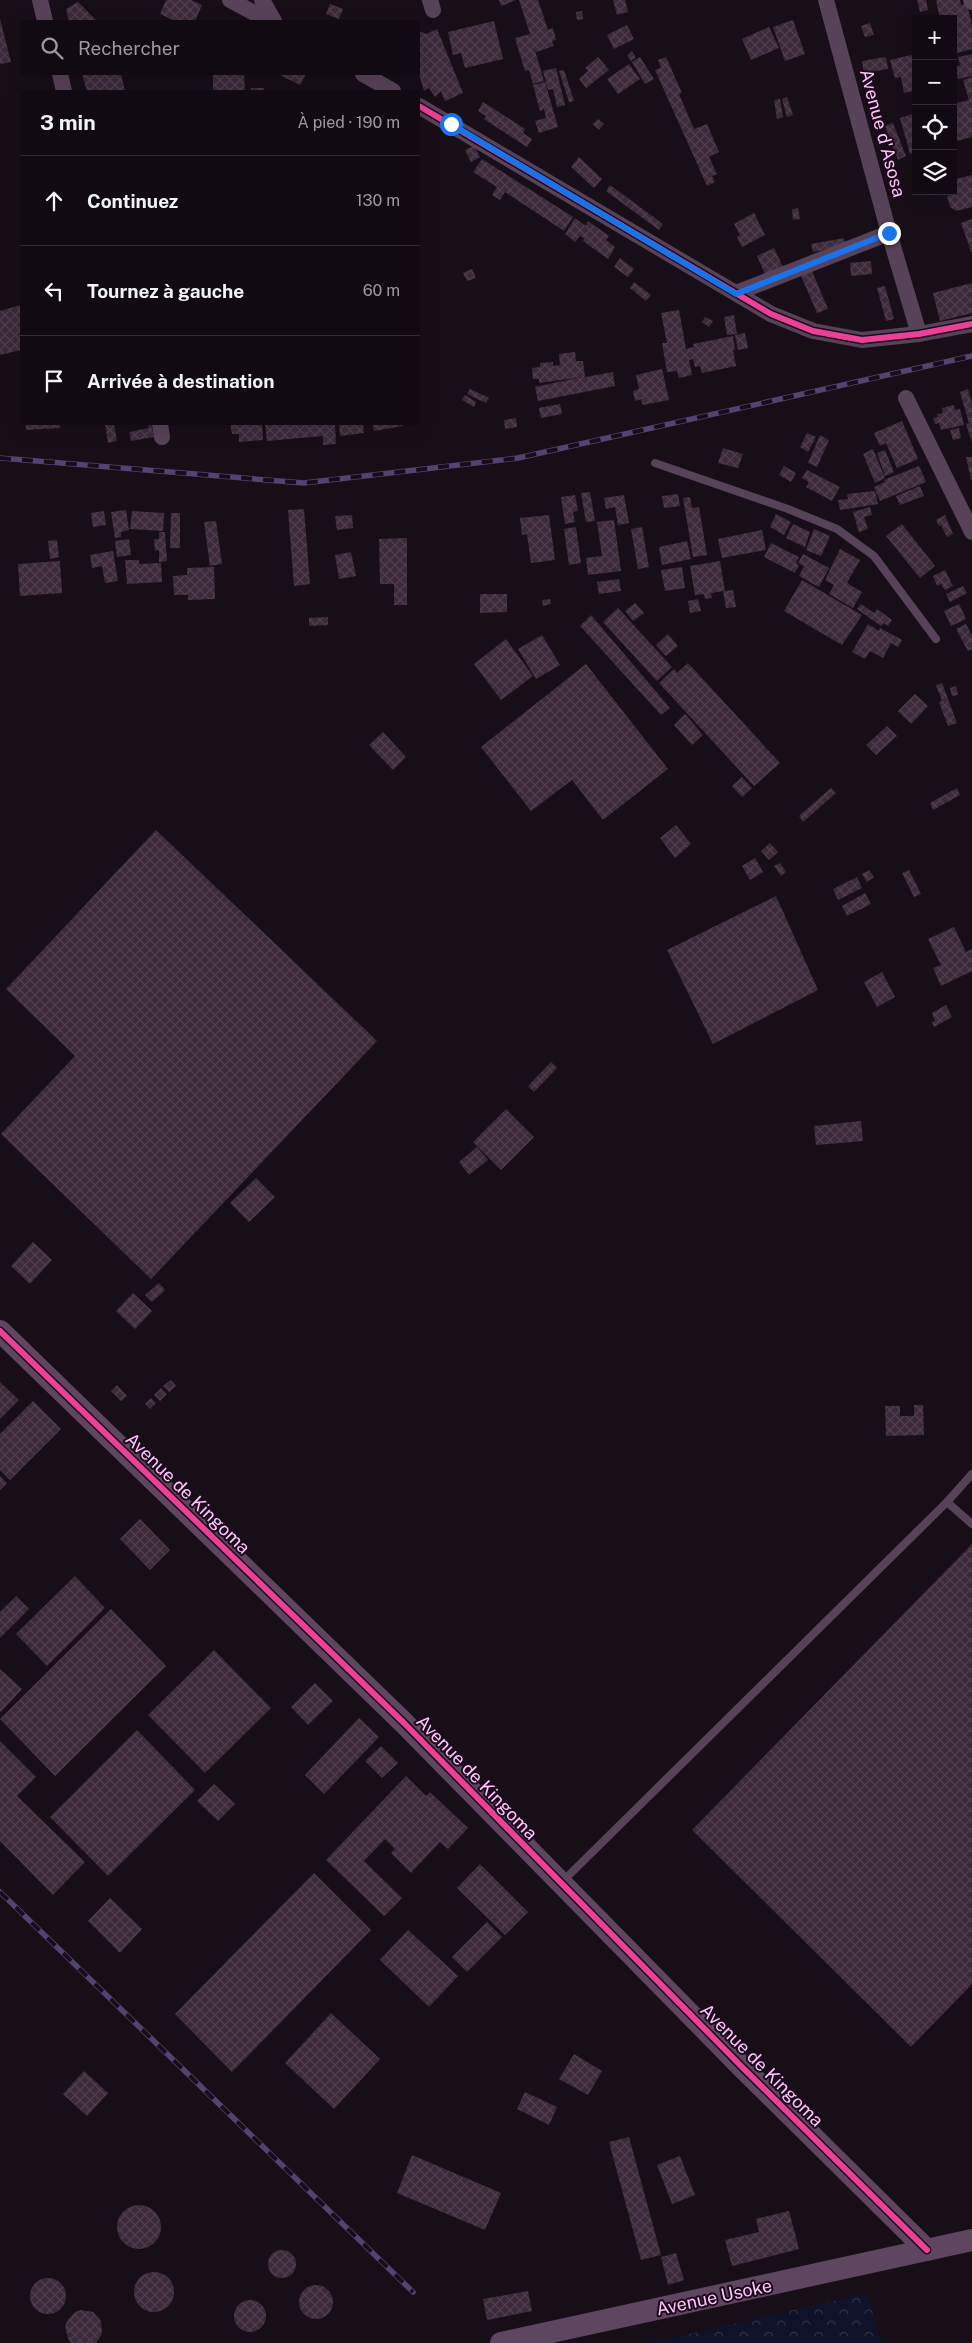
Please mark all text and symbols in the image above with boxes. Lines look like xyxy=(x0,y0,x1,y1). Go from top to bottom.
map controls xyxy=(912,15,957,195)
button: + xyxy=(912,15,957,60)
search box xyxy=(20,20,420,75)
icon: search xyxy=(38,34,66,62)
text: Rechercher xyxy=(78,37,180,59)
button: − xyxy=(912,60,957,105)
street label: Avenue d'Asosa xyxy=(856,67,910,199)
button: locate xyxy=(912,105,957,150)
text: 3 min xyxy=(40,110,96,135)
text: À pied · 190 m xyxy=(297,113,400,132)
route start xyxy=(440,113,463,136)
button: layers xyxy=(912,150,957,195)
icon: ahead xyxy=(40,187,68,215)
text: Continuez xyxy=(87,190,178,212)
text: 130 m xyxy=(356,191,400,210)
route end xyxy=(878,222,901,245)
icon: left xyxy=(40,277,68,305)
text: Tournez à gauche xyxy=(87,280,244,302)
text: 60 m xyxy=(363,281,400,300)
icon: arrive xyxy=(40,367,68,395)
text: Arrivée à destination xyxy=(87,370,275,392)
street label: Avenue de Kingoma xyxy=(121,1428,255,1558)
street label: Avenue de Kingoma xyxy=(412,1710,542,1844)
street label: Avenue de Kingoma xyxy=(696,1999,828,2131)
street label: Avenue Usoke xyxy=(654,2274,774,2320)

